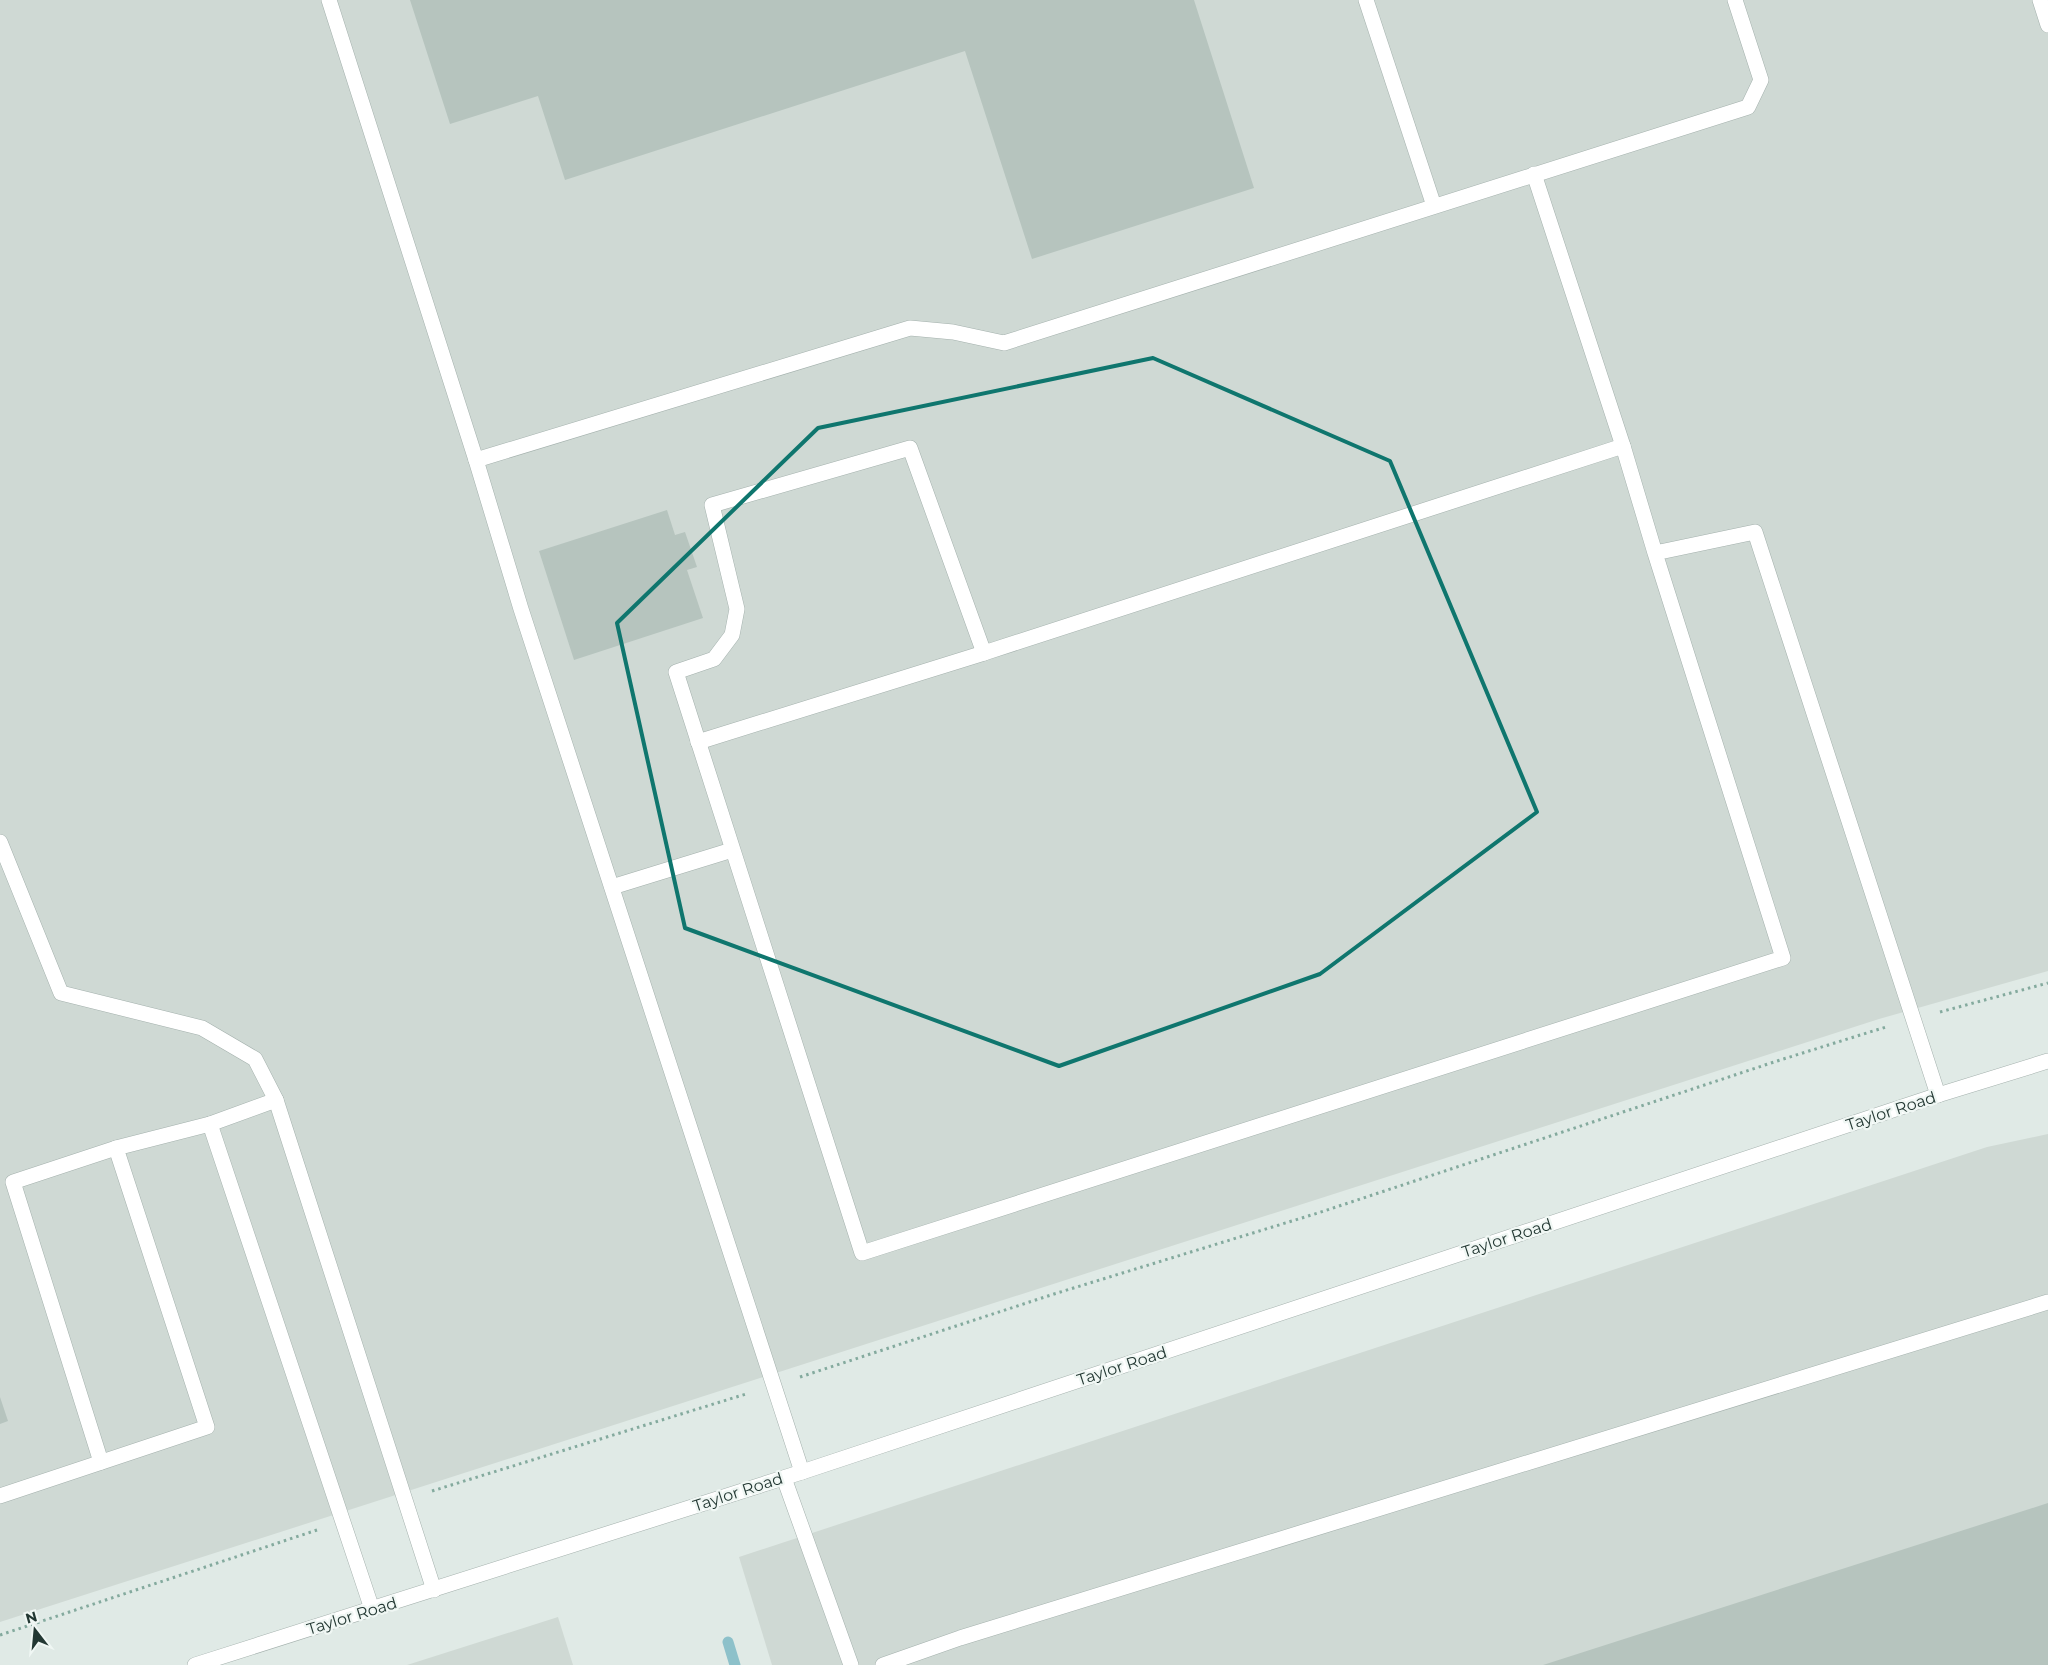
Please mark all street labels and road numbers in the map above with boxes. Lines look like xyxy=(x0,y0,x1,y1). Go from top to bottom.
street label: Taylor Road xyxy=(1844,1088,1938,1134)
street label: Taylor Road xyxy=(1460,1215,1554,1261)
street label: Taylor Road xyxy=(1075,1343,1169,1389)
street label: Taylor Road xyxy=(691,1469,785,1515)
street label: Taylor Road xyxy=(305,1593,399,1639)

